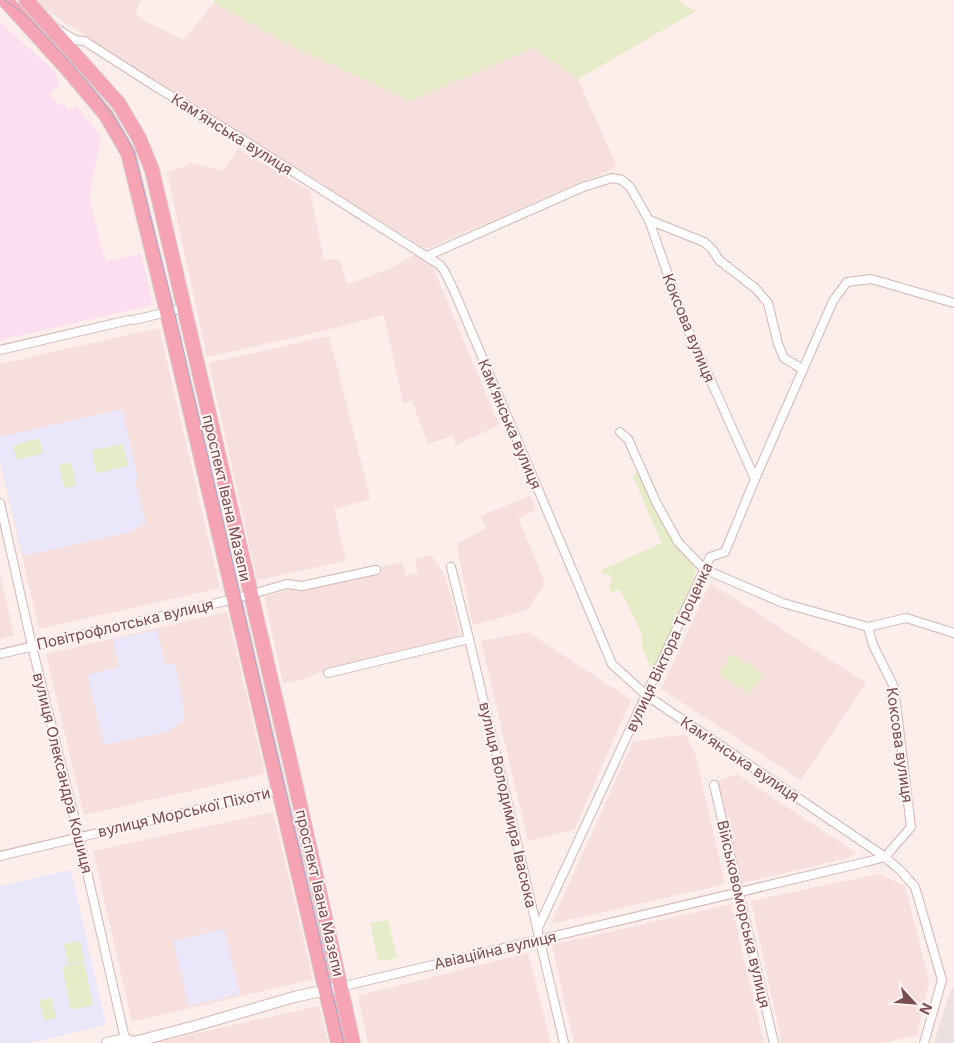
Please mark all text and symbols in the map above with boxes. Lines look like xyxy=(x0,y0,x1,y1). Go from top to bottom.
street label: Камʼянська вулиця xyxy=(168,89,296,179)
street label: Коксова вулиця xyxy=(658,271,720,385)
street label: Камʼянська вулиця xyxy=(474,356,546,492)
street label: проспект Івана Мазепи xyxy=(199,413,255,583)
street label: вулиця Віктора Троценка xyxy=(621,559,717,735)
street label: Повітрофлотська вулиця xyxy=(35,594,215,654)
street label: вулиця Олександра Кошиця xyxy=(29,671,97,875)
street label: Коксова вулиця xyxy=(883,686,917,804)
street label: вулиця Володимира Івасюка xyxy=(475,700,541,910)
street label: Камʼянська вулиця xyxy=(677,712,803,806)
street label: вулиця Морської Піхоти xyxy=(96,783,272,841)
street label: проспект Івана Мазепи xyxy=(292,808,348,978)
street label: Військовоморська вулиця xyxy=(713,818,775,1010)
street label: Авіаційна вулиця xyxy=(432,927,558,973)
north arrow xyxy=(889,978,939,1028)
text: N xyxy=(916,1000,936,1017)

